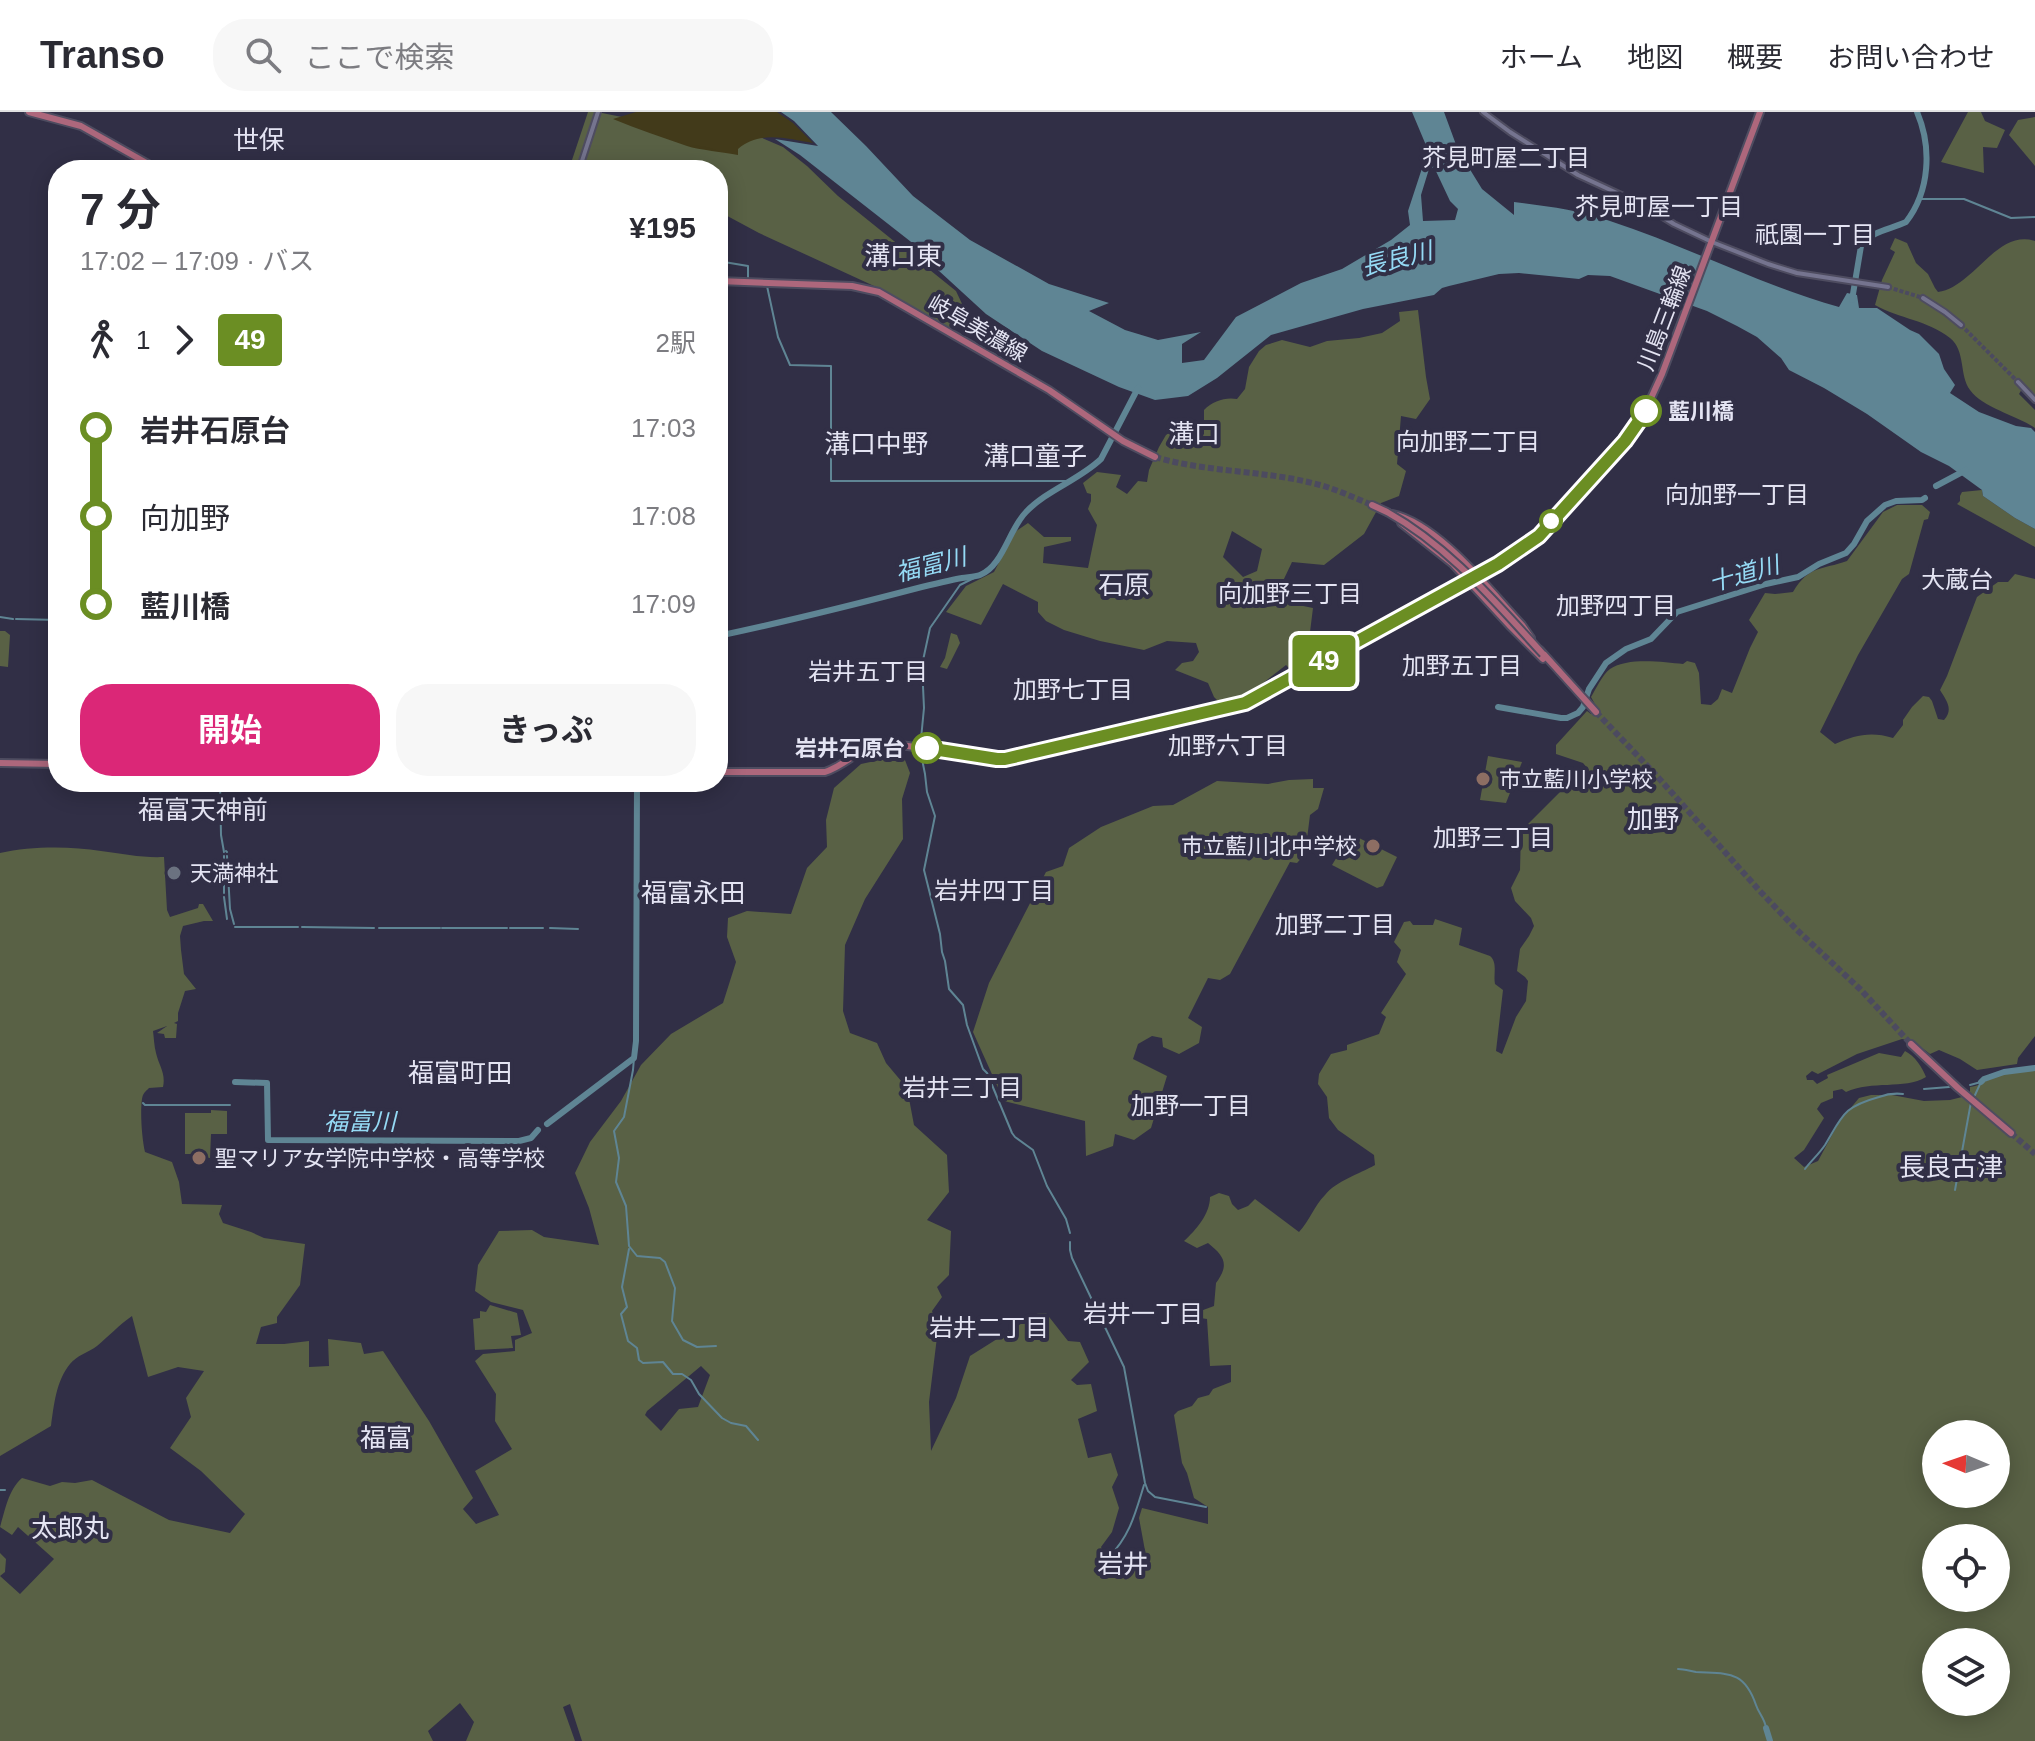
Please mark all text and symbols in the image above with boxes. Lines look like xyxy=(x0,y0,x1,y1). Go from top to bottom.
search box xyxy=(213,19,773,91)
icon: search xyxy=(241,33,285,77)
text: Transo xyxy=(40,34,165,76)
text: ここで検索 xyxy=(305,41,455,74)
text: ホーム xyxy=(1500,42,1583,73)
text: 地図 xyxy=(1627,42,1683,73)
text: 概要 xyxy=(1727,42,1783,73)
text: お問い合わせ xyxy=(1827,42,1995,73)
district label: 世保 xyxy=(233,125,285,155)
district label: 芥見町屋二丁目 xyxy=(1422,144,1590,171)
text: 7 分 xyxy=(80,185,161,234)
district label: 芥見町屋一丁目 xyxy=(1575,193,1743,220)
text: ¥195 xyxy=(629,211,696,244)
district label: 祇園一丁目 xyxy=(1755,221,1875,248)
water label: 長良川 xyxy=(1359,236,1438,280)
district label: 溝口東 xyxy=(864,241,942,271)
text: 17:02 – 17:09 · バス xyxy=(80,246,314,276)
street label: 川島三輪線 xyxy=(1633,262,1696,374)
street label: 岐阜美濃線 xyxy=(924,290,1032,367)
icon: walk xyxy=(80,318,124,362)
icon: forward xyxy=(162,318,206,362)
text: 49 xyxy=(234,324,266,355)
text: 1 xyxy=(136,325,150,355)
text: 2駅 xyxy=(656,328,696,358)
marker: 藍川橋 xyxy=(1631,396,1661,426)
place label: 藍川橋 xyxy=(1668,399,1734,424)
text: 17:03 xyxy=(631,413,696,443)
text: 岩井石原台 xyxy=(140,414,290,447)
district label: 溝口 xyxy=(1168,419,1220,449)
district label: 向加野二丁目 xyxy=(1396,428,1540,455)
district label: 溝口中野 xyxy=(824,429,928,459)
district label: 溝口童子 xyxy=(983,441,1087,471)
district label: 向加野一丁目 xyxy=(1665,481,1809,508)
text: 17:08 xyxy=(631,501,696,531)
text: 向加野 xyxy=(140,502,230,535)
unlabelled marker xyxy=(1540,510,1562,532)
water label: 福富川 xyxy=(893,542,972,586)
water label: 十道川 xyxy=(1706,550,1785,596)
district label: 大蔵台 xyxy=(1921,566,1993,593)
district label: 石原 xyxy=(1098,570,1150,600)
district label: 向加野三丁目 xyxy=(1218,580,1362,607)
text: 17:09 xyxy=(631,589,696,619)
text: 藍川橋 xyxy=(140,590,230,623)
district label: 加野四丁目 xyxy=(1556,592,1676,619)
line badge: 49 xyxy=(1288,635,1360,687)
text: 49 xyxy=(1308,645,1340,676)
district label: 加野五丁目 xyxy=(1402,652,1522,679)
district label: 岩井五丁目 xyxy=(808,658,928,685)
district label: 加野七丁目 xyxy=(1013,676,1133,703)
button: 開始 xyxy=(80,684,380,776)
button: きっぷ xyxy=(396,684,696,776)
district label: 加野六丁目 xyxy=(1168,732,1288,759)
marker: 岩井石原台 xyxy=(912,733,942,763)
place label: 岩井石原台 xyxy=(795,736,905,761)
place label: 市立藍川小学校 xyxy=(1499,767,1653,792)
marker: 市立藍川小学校 xyxy=(1474,770,1492,788)
district label: 福富天神前 xyxy=(138,795,268,825)
district label: 加野 xyxy=(1627,804,1679,834)
district label: 加野三丁目 xyxy=(1433,824,1553,851)
place label: 市立藍川北中学校 xyxy=(1181,834,1357,859)
marker: 市立藍川北中学校 xyxy=(1364,837,1382,855)
place label: 天満神社 xyxy=(190,861,278,886)
marker: 天満神社 xyxy=(165,864,183,882)
district label: 岩井四丁目 xyxy=(934,877,1054,904)
district label: 福富永田 xyxy=(641,878,745,908)
district label: 加野二丁目 xyxy=(1275,911,1395,938)
district label: 福富町田 xyxy=(408,1058,512,1088)
district label: 岩井三丁目 xyxy=(902,1074,1022,1101)
district label: 加野一丁目 xyxy=(1131,1092,1251,1119)
water label: 福富川 xyxy=(324,1108,399,1135)
place label: 聖マリア女学院中学校・高等学校 xyxy=(215,1146,545,1171)
marker: 聖マリア女学院中学校・高等学校 xyxy=(190,1149,208,1167)
district label: 長良古津 xyxy=(1899,1152,2003,1182)
district label: 岩井一丁目 xyxy=(1083,1300,1203,1327)
district label: 岩井二丁目 xyxy=(929,1314,1049,1341)
north arrow xyxy=(1922,1420,2010,1508)
map controls xyxy=(1922,1420,2010,1716)
district label: 福富 xyxy=(360,1423,412,1453)
district label: 太郎丸 xyxy=(31,1513,109,1543)
button: locate xyxy=(1922,1524,2010,1612)
district label: 岩井 xyxy=(1097,1549,1149,1579)
button: layers xyxy=(1922,1628,2010,1716)

